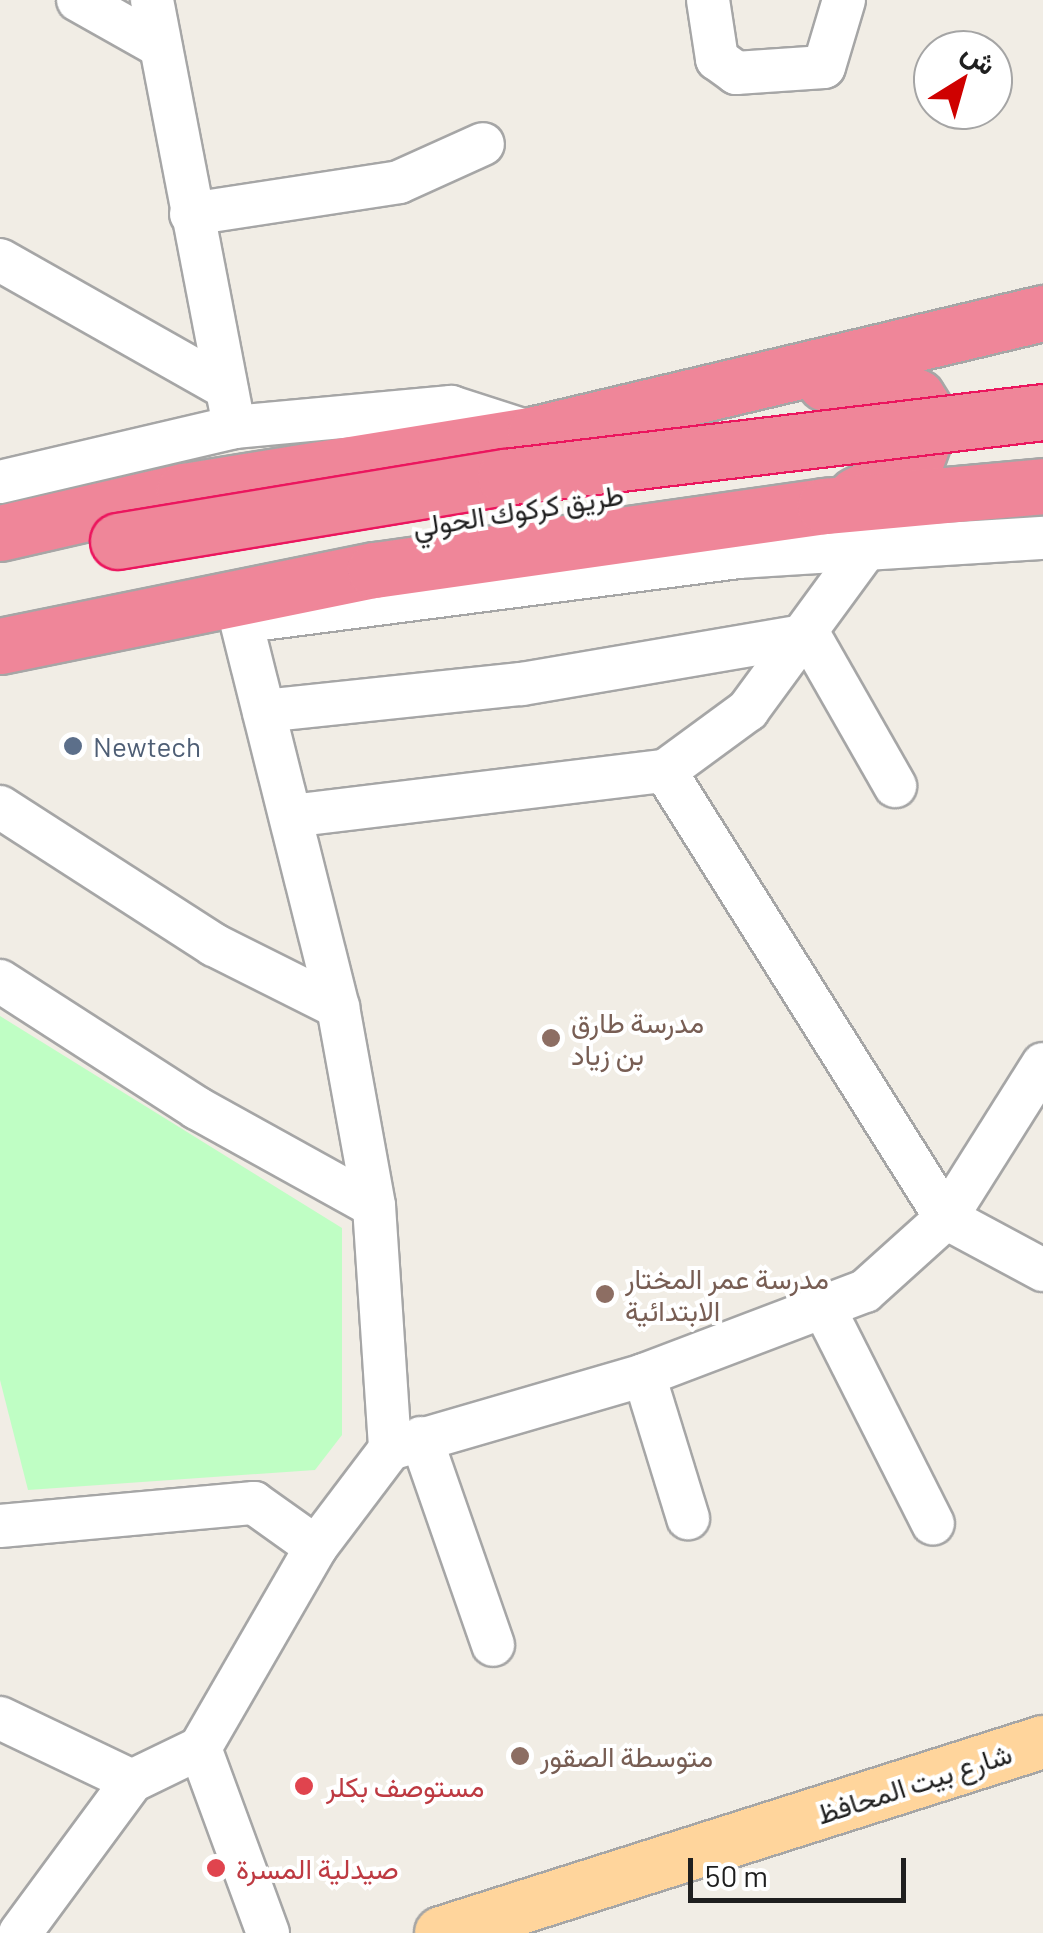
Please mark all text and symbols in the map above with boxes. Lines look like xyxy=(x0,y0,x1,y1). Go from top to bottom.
north arrow xyxy=(913,30,1013,130)
text: ش xyxy=(956,34,1004,81)
street label: طريق كركوك الحولي xyxy=(410,477,626,543)
place label: Newtech xyxy=(93,729,201,763)
marker: Newtech xyxy=(62,735,84,757)
place label: مدرسة طارق بن زياد xyxy=(571,1005,704,1071)
marker: مدرسة طارق بن زياد xyxy=(540,1027,562,1049)
place label: مدرسة عمر المختار الابتدائية xyxy=(625,1261,829,1327)
marker: مدرسة عمر المختار الابتدائية xyxy=(594,1283,616,1305)
street label: شارع بيت المحافظ xyxy=(812,1736,1016,1830)
place label: متوسطة الصقور xyxy=(540,1739,713,1773)
marker: متوسطة الصقور xyxy=(509,1745,531,1767)
place label: مستوصف بكلر xyxy=(326,1769,484,1803)
marker: مستوصف بكلر xyxy=(291,1773,317,1799)
scale bar xyxy=(693,1838,910,1900)
place label: صيدلية المسرة xyxy=(236,1851,399,1885)
marker: صيدلية المسرة xyxy=(205,1857,227,1879)
text: 50 m xyxy=(705,1857,768,1893)

